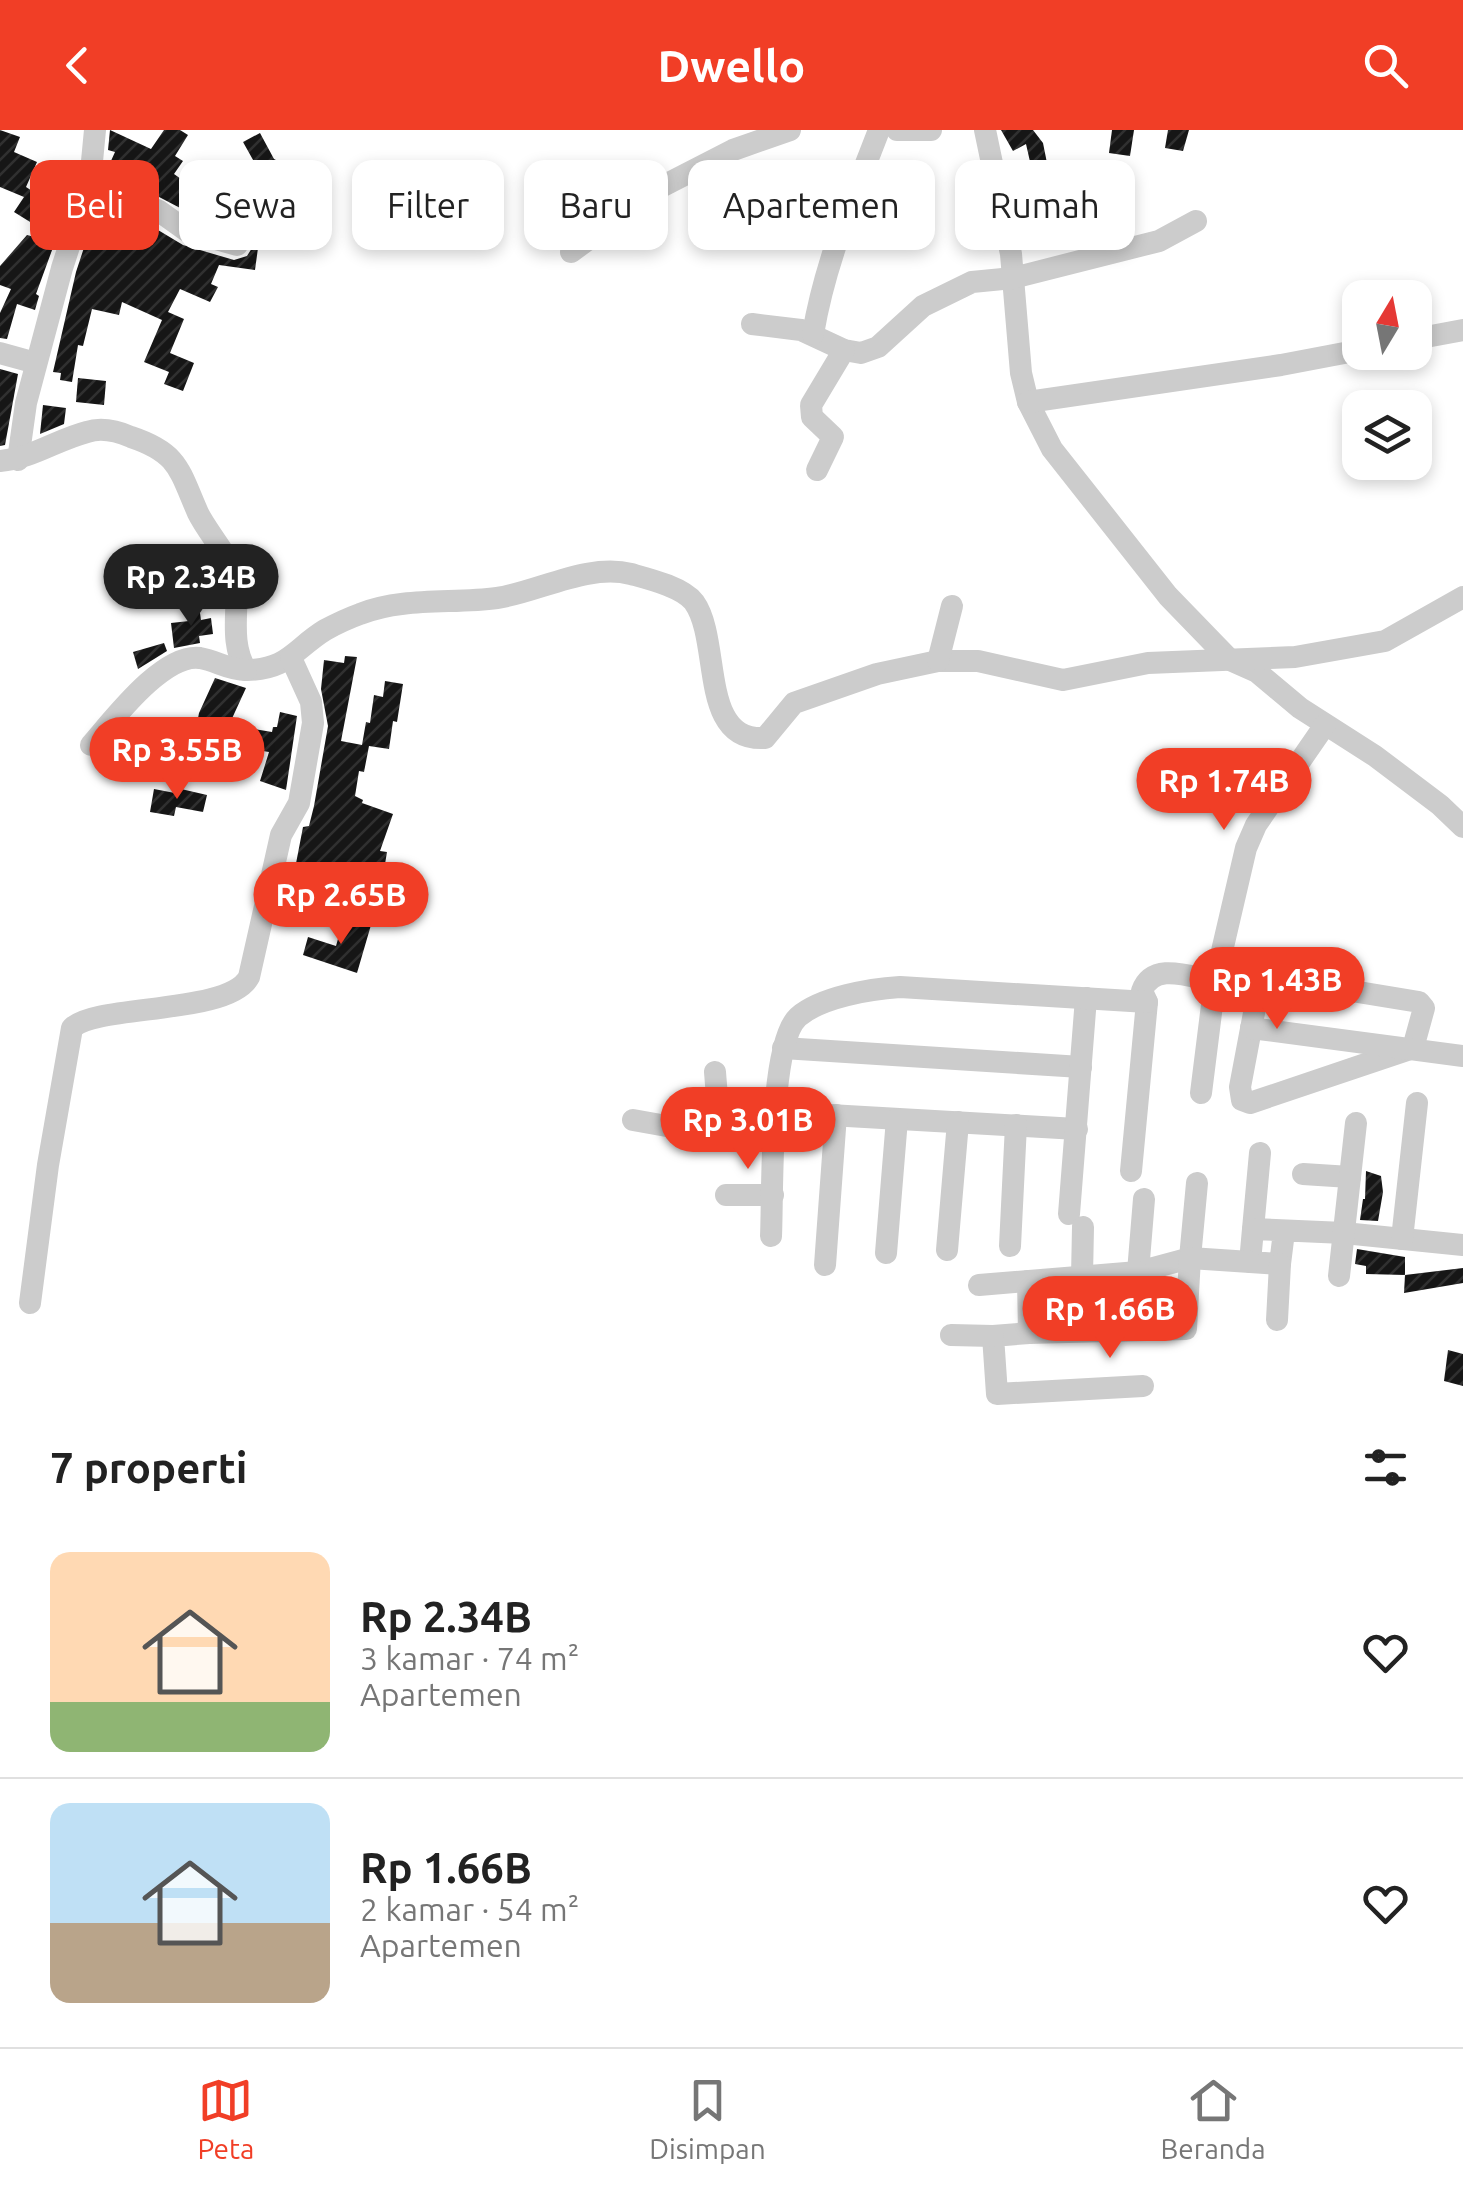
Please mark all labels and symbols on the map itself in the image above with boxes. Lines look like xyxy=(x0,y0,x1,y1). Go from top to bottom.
north arrow xyxy=(1342,280,1432,370)
pin: Rp 2.34B xyxy=(88,544,294,629)
pin: Rp 3.55B xyxy=(74,717,280,802)
pin: Rp 1.74B xyxy=(1121,748,1327,833)
pin: Rp 2.65B xyxy=(238,862,444,947)
pin: Rp 1.43B xyxy=(1174,947,1380,1032)
pin: Rp 3.01B xyxy=(645,1087,851,1172)
pin: Rp 1.66B xyxy=(1007,1276,1213,1361)

